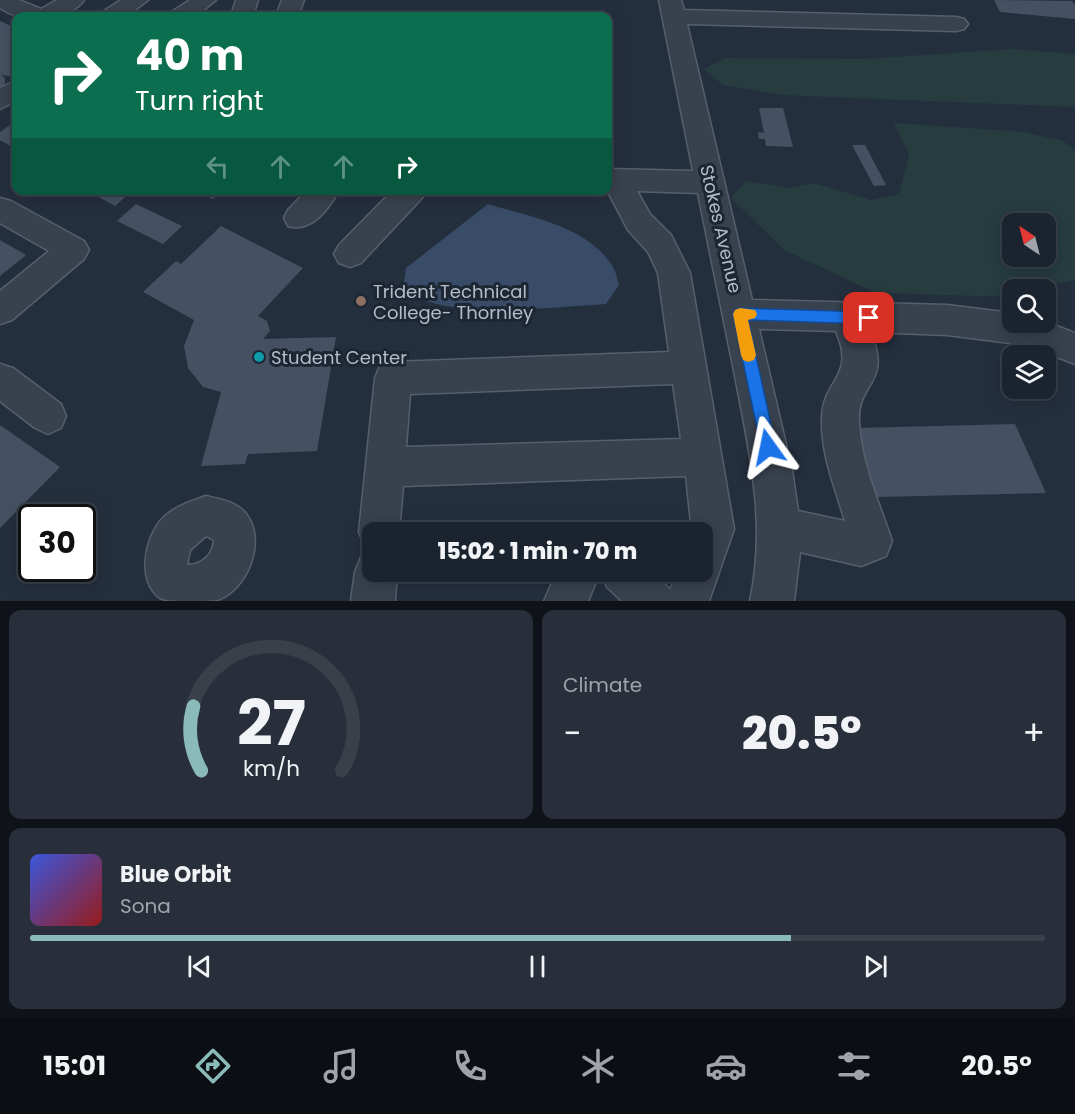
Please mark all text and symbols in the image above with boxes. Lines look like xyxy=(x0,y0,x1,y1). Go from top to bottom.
text: 40 m xyxy=(135,26,244,85)
icon: right xyxy=(36,36,114,114)
text: Turn right xyxy=(135,82,264,119)
icon: left xyxy=(201,150,234,183)
icon: ahead xyxy=(264,150,297,183)
icon: ahead xyxy=(327,150,360,183)
icon: right xyxy=(390,150,423,183)
street label: Stokes Avenue xyxy=(694,162,748,296)
north arrow xyxy=(1002,213,1056,267)
map controls xyxy=(1002,213,1056,399)
place label: Trident Technical College- Thornley xyxy=(373,279,533,325)
button: search xyxy=(1002,279,1056,333)
pin xyxy=(843,292,894,343)
marker: Trident Technical College- Thornley xyxy=(354,294,368,308)
icon: arrive xyxy=(852,301,885,334)
place label: Student Center xyxy=(271,345,407,370)
button: layers xyxy=(1002,345,1056,399)
marker: Student Center xyxy=(252,350,266,364)
position arrow xyxy=(736,415,800,479)
speed limit sign: 30 xyxy=(18,504,96,582)
text: 15:02 · 1 min · 70 m xyxy=(438,536,637,567)
text: Climate xyxy=(563,671,642,699)
text: 27 xyxy=(236,679,306,767)
text: 20.5° xyxy=(742,702,862,765)
text: − xyxy=(563,710,581,757)
text: + xyxy=(1022,710,1045,757)
text: km/h xyxy=(242,754,300,785)
text: Blue Orbit xyxy=(120,859,231,890)
text: Sona xyxy=(120,892,171,920)
icon: previous xyxy=(183,950,216,983)
icon: pause xyxy=(521,950,554,983)
icon: next xyxy=(859,950,892,983)
icon: directions xyxy=(192,1045,234,1087)
icon: music xyxy=(320,1045,362,1087)
icon: phone xyxy=(449,1045,491,1087)
icon: climate xyxy=(577,1045,619,1087)
icon: car xyxy=(705,1045,747,1087)
icon: filters xyxy=(833,1045,875,1087)
text: 15:01 xyxy=(43,1047,106,1084)
text: 20.5° xyxy=(961,1047,1032,1084)

